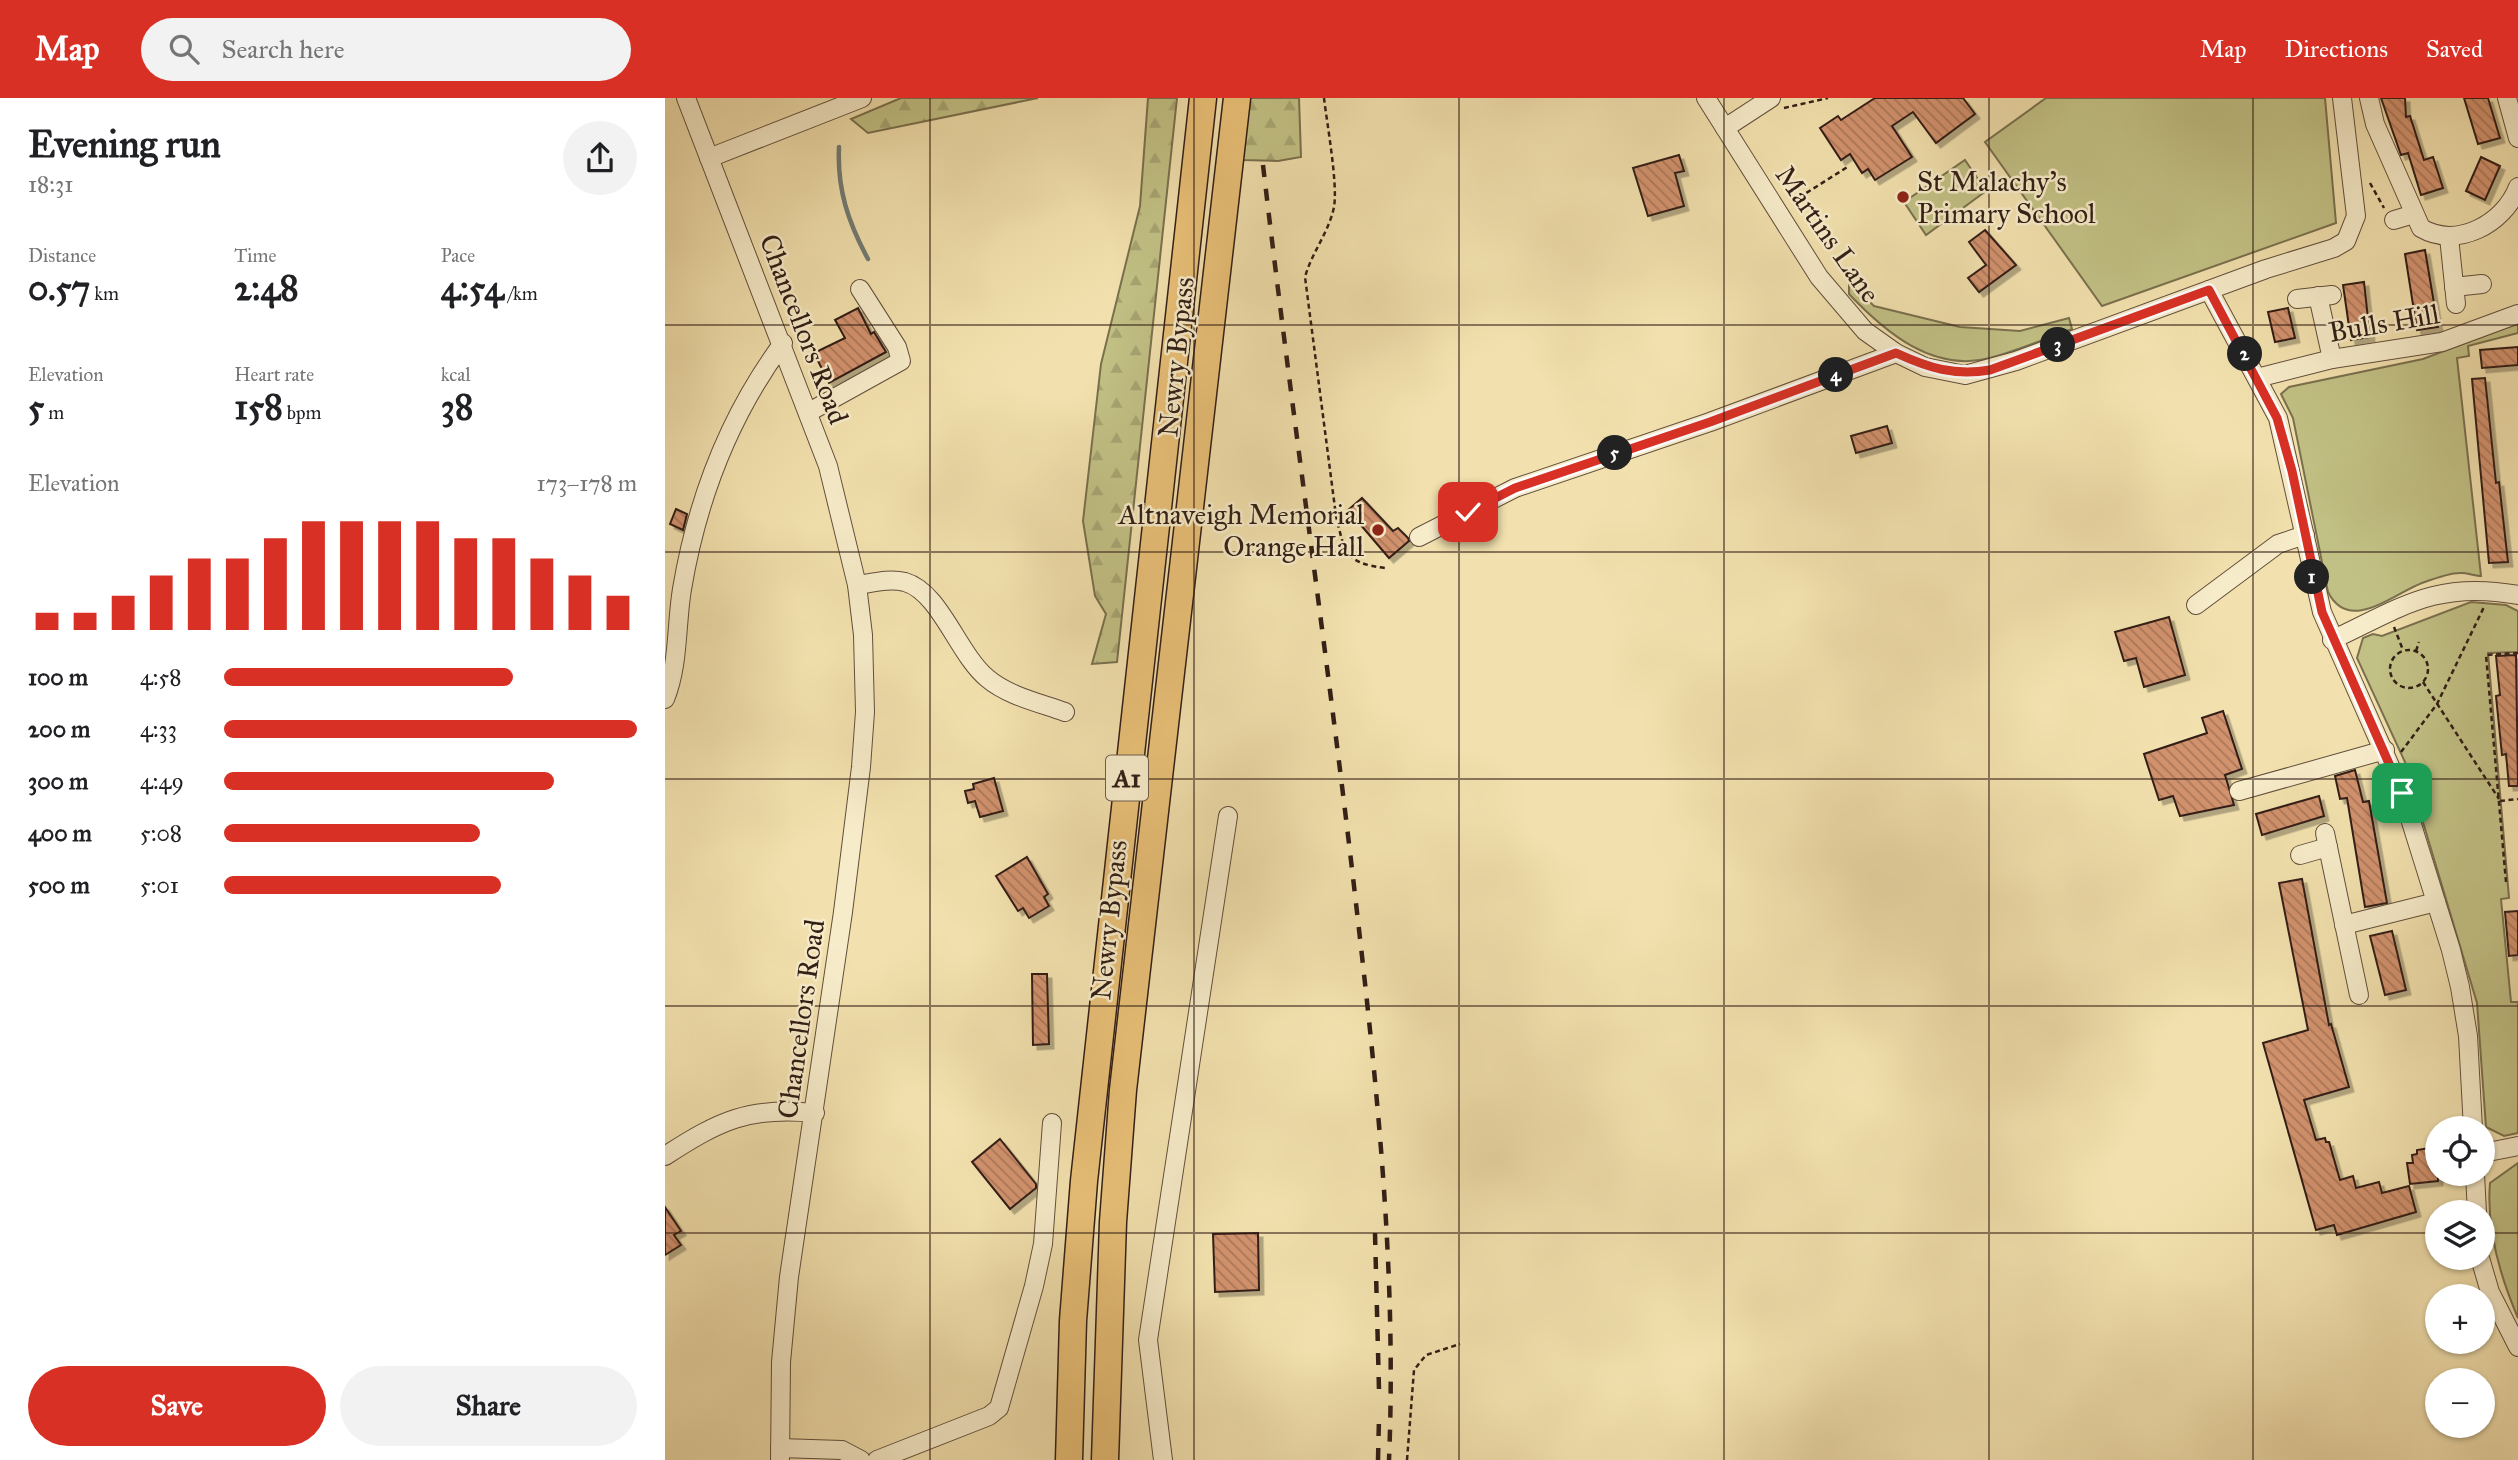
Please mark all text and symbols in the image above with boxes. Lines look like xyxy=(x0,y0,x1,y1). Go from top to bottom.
search box xyxy=(141,18,631,81)
text: Map xyxy=(35,29,99,69)
icon: search xyxy=(165,30,203,68)
text: Search here xyxy=(221,33,345,65)
text: Map xyxy=(2200,34,2247,64)
text: Directions xyxy=(2285,34,2388,64)
text: Saved xyxy=(2426,34,2483,64)
text: Evening run xyxy=(28,121,221,167)
button: share xyxy=(563,121,637,195)
street label: Martins Lane xyxy=(1768,159,1888,309)
place label: St Malachy's Primary School xyxy=(1917,164,2096,231)
text: 18:31 xyxy=(28,170,73,198)
marker: St Malachy's Primary School xyxy=(1895,189,1911,205)
street label: Chancellors Road xyxy=(752,229,856,429)
text: Distance xyxy=(28,244,96,267)
text: Time xyxy=(234,244,276,267)
text: Pace xyxy=(441,244,475,267)
text: 0.57 xyxy=(28,267,90,310)
text: 2:48 xyxy=(234,267,299,310)
text: 4:54 xyxy=(441,267,504,310)
street label: Newry Bypass xyxy=(1150,275,1202,439)
text: km xyxy=(90,282,119,305)
text: /km xyxy=(504,282,538,305)
street label: Bulls Hill xyxy=(2326,296,2443,350)
pin: 3 xyxy=(2041,328,2075,362)
text: 3 xyxy=(2054,333,2061,356)
pin: 2 xyxy=(2227,336,2263,372)
text: 2 xyxy=(2240,342,2249,365)
pin: 4 xyxy=(1819,358,1853,392)
text: Elevation xyxy=(28,363,103,386)
text: Heart rate xyxy=(234,363,314,386)
text: kcal xyxy=(441,363,471,386)
text: 4 xyxy=(1830,363,1841,386)
text: 5 xyxy=(28,386,44,429)
text: 158 xyxy=(234,386,283,429)
text: 38 xyxy=(441,386,473,429)
text: m xyxy=(44,401,64,424)
text: bpm xyxy=(283,401,322,424)
pin: 5 xyxy=(1597,436,1633,470)
text: 5 xyxy=(1610,441,1619,464)
text: Elevation xyxy=(28,469,119,497)
text: 173–178 m xyxy=(537,469,637,497)
pin xyxy=(1438,482,1498,542)
icon: check xyxy=(1449,493,1487,531)
place label: Altnaveigh Memorial Orange Hall xyxy=(1117,497,1364,564)
marker: Altnaveigh Memorial Orange Hall xyxy=(1370,522,1386,538)
pin: 1 xyxy=(2295,560,2329,594)
text: 1 xyxy=(2308,565,2315,588)
text: 100 m xyxy=(28,663,88,691)
text: 4:58 xyxy=(140,663,182,691)
text: 200 m xyxy=(28,715,90,743)
text: 4:33 xyxy=(140,715,177,743)
road number: A1 xyxy=(1106,756,1148,800)
pin xyxy=(2372,763,2432,823)
text: 300 m xyxy=(28,767,88,795)
text: 4:49 xyxy=(140,767,184,795)
icon: arrive xyxy=(2383,774,2421,812)
text: 400 m xyxy=(28,819,92,847)
text: 5:08 xyxy=(140,819,182,847)
street label: Newry Bypass xyxy=(1083,838,1135,1002)
text: 500 m xyxy=(28,871,90,899)
text: 5:01 xyxy=(140,871,179,899)
street label: Chancellors Road xyxy=(770,917,832,1121)
map controls xyxy=(2425,1116,2495,1438)
button: locate xyxy=(2425,1116,2495,1186)
button: layers xyxy=(2425,1200,2495,1270)
button: + xyxy=(2425,1284,2495,1354)
button: Save xyxy=(28,1366,326,1446)
button: Share xyxy=(340,1366,637,1446)
button: − xyxy=(2425,1368,2495,1438)

